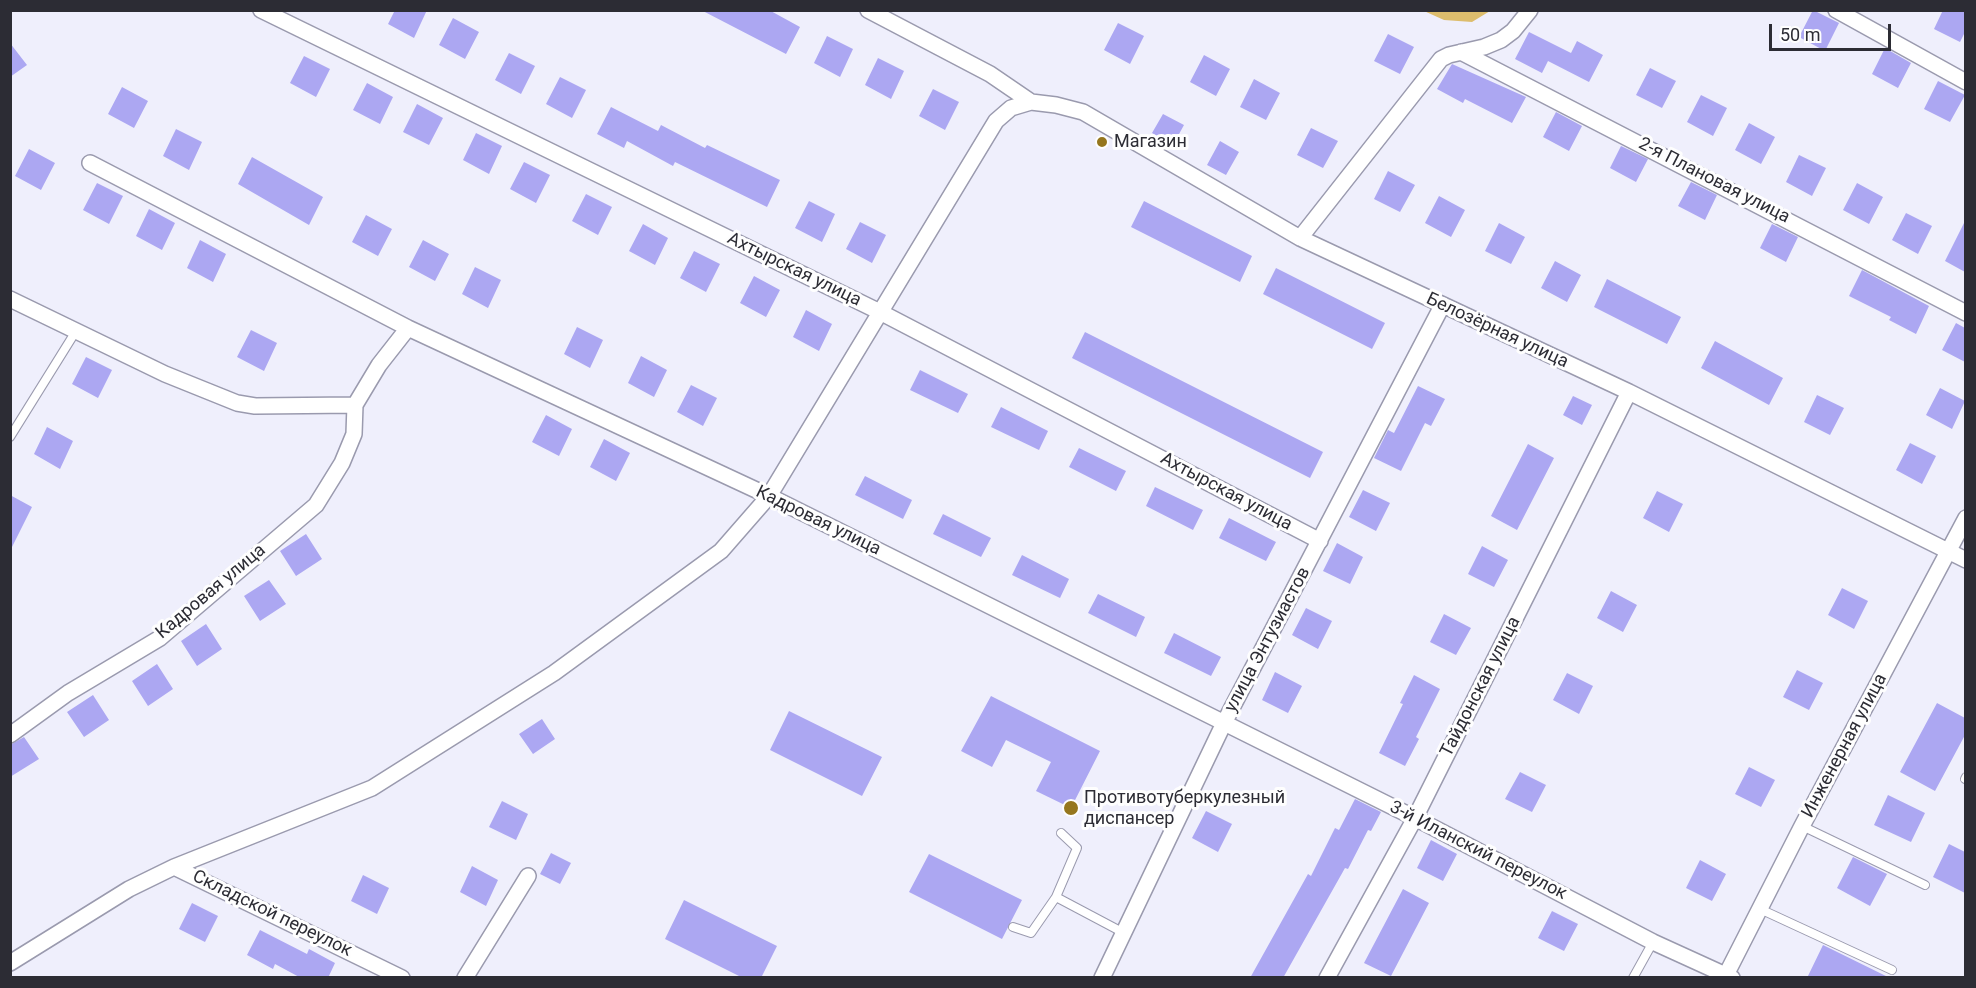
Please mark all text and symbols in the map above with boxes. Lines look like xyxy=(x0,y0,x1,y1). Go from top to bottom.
scale bar xyxy=(1772,12,1894,50)
text: 50 m xyxy=(1780,24,1820,45)
place label: Магазин xyxy=(1114,131,1187,153)
street label: 2-я Плановая улица xyxy=(1635,133,1793,229)
marker: Магазин xyxy=(1095,135,1109,149)
street label: Ахтырская улица xyxy=(724,228,864,312)
street label: Белозёрная улица xyxy=(1423,289,1571,373)
street label: Ахтырская улица xyxy=(1156,448,1296,536)
street label: Кадровая улица xyxy=(752,481,884,561)
street label: Кадровая улица xyxy=(152,540,270,644)
street label: улица Энтузиастов xyxy=(1221,564,1315,716)
street label: Тайдонская улица xyxy=(1436,613,1526,761)
street label: Инженерная улица xyxy=(1798,670,1892,822)
place label: Противотуберкулезный диспансер xyxy=(1084,787,1285,830)
street label: 3-й Иланский переулок xyxy=(1386,797,1570,905)
marker: Противотуберкулезный диспансер xyxy=(1062,799,1080,817)
street label: Складской переулок xyxy=(189,866,355,962)

